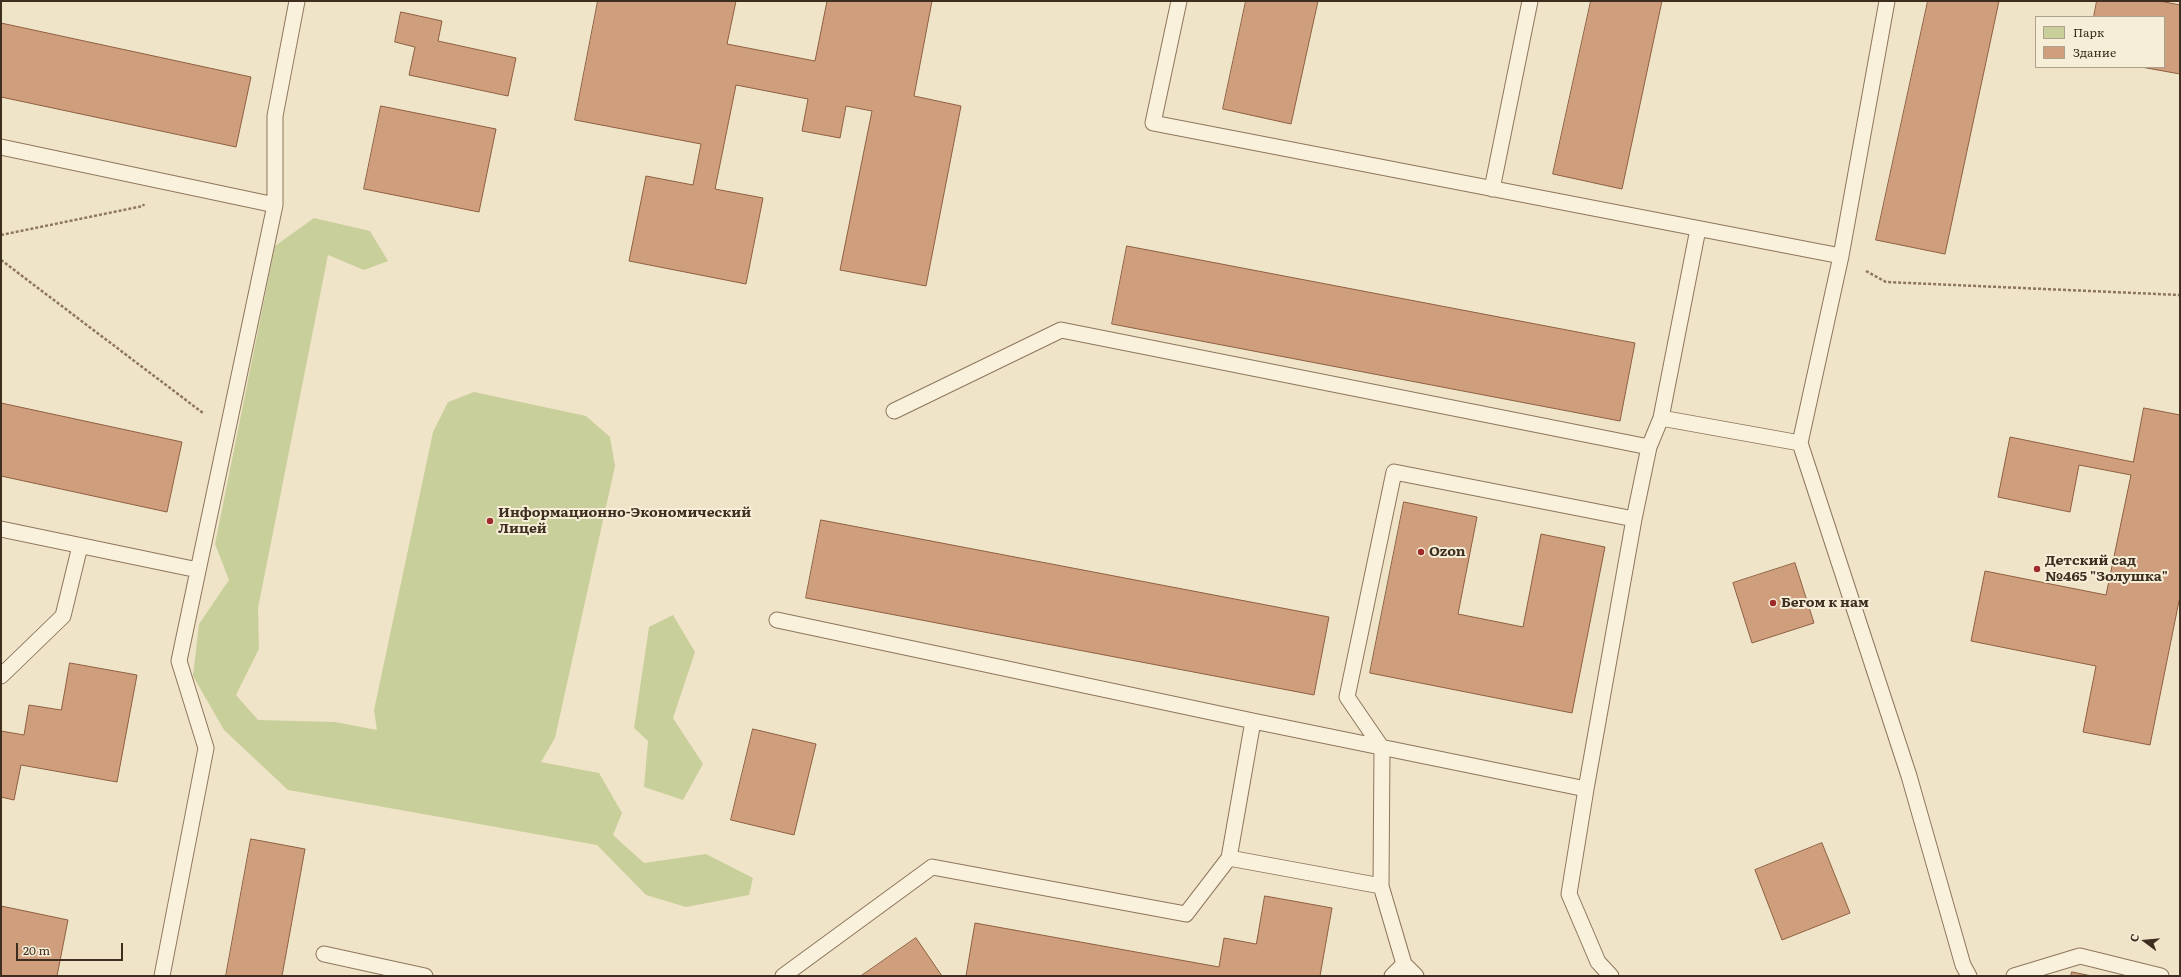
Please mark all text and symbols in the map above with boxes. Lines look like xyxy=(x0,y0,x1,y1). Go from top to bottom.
legend xyxy=(2035,16,2165,68)
text: Парк xyxy=(2073,23,2104,41)
text: Здание xyxy=(2073,43,2116,61)
place label: Информационно-Экономический Лицей xyxy=(498,505,751,538)
marker: Информационно-Экономический Лицей xyxy=(485,516,495,526)
place label: Ozon xyxy=(1429,544,1466,560)
marker: Ozon xyxy=(1416,547,1426,557)
place label: Детский сад №465 "Золушка" xyxy=(2045,553,2168,586)
marker: Детский сад №465 "Золушка" xyxy=(2032,564,2042,574)
place label: Бегом к нам xyxy=(1781,595,1869,611)
marker: Бегом к нам xyxy=(1768,598,1778,608)
north arrow xyxy=(2125,921,2165,961)
text: С xyxy=(2125,932,2142,944)
scale bar xyxy=(18,935,125,961)
text: 20 m xyxy=(23,941,50,959)

